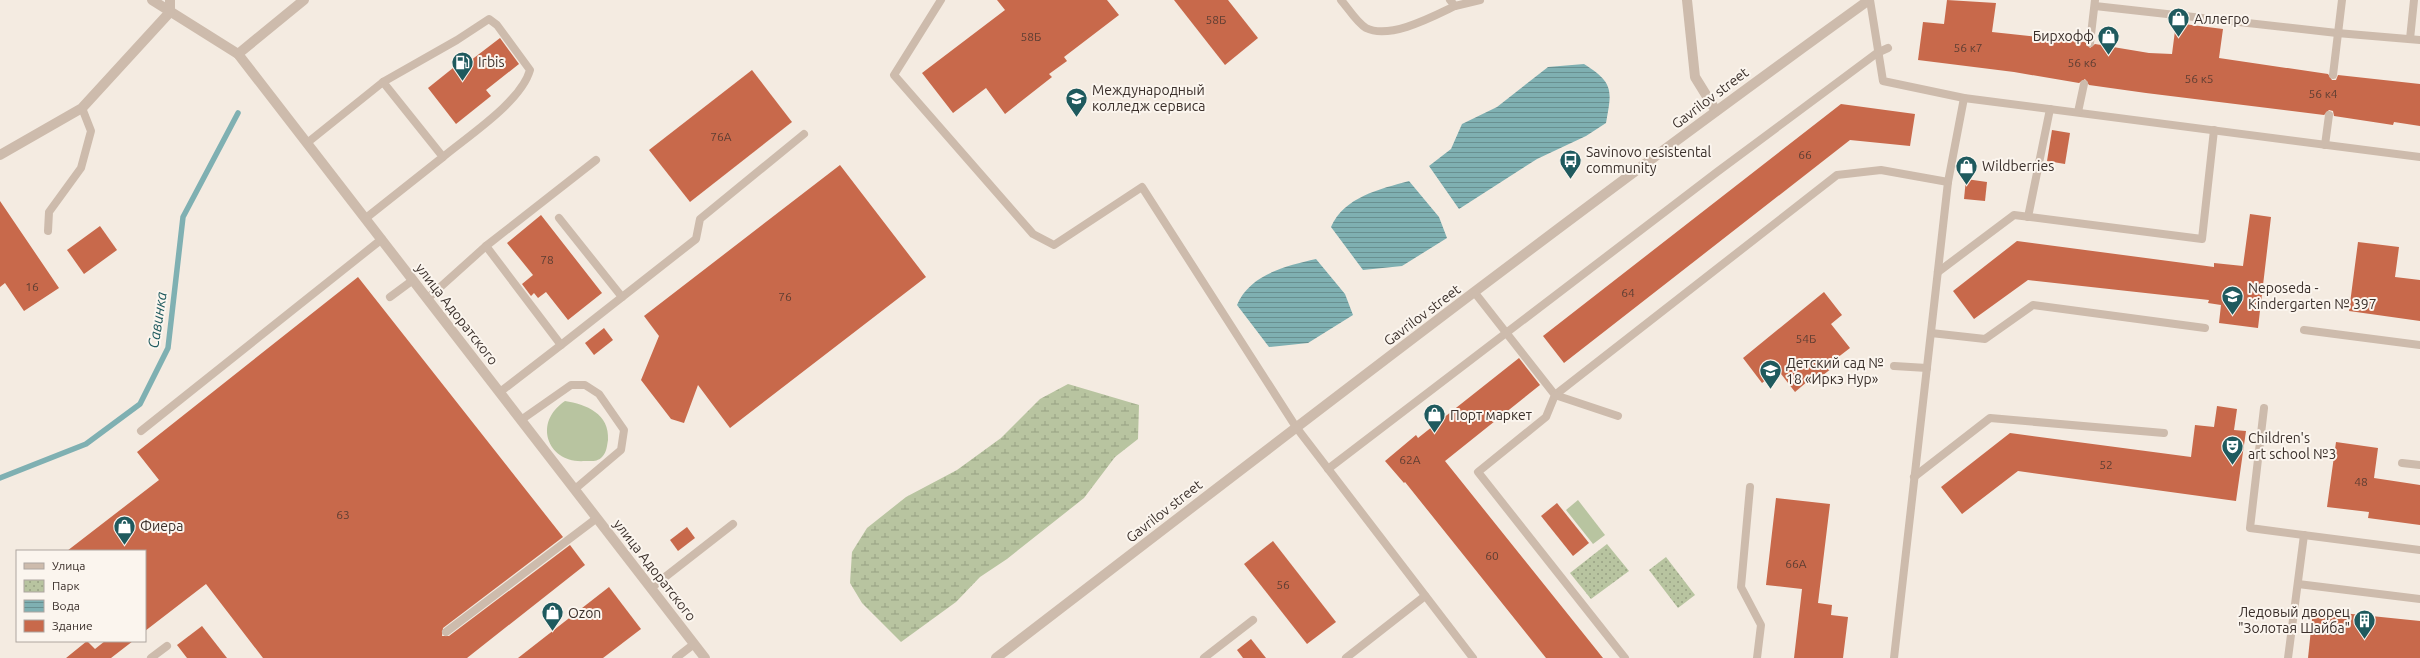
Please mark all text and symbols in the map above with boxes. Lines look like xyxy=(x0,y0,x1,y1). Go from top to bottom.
shop icon: Аллегро xyxy=(2165,6,2191,39)
place label: Аллегро xyxy=(2194,11,2250,27)
house number: 58Б xyxy=(1206,13,1226,26)
shop icon: Бирхофф xyxy=(2096,23,2122,56)
place label: Бирхофф xyxy=(2033,28,2094,44)
house number: 58Б xyxy=(1021,30,1041,43)
house number: 56 к7 xyxy=(1953,41,1983,54)
fuel station icon: Irbis xyxy=(449,49,475,82)
place label: Irbis xyxy=(478,54,505,70)
house number: 56 к6 xyxy=(2067,56,2097,69)
street label: Gavrilov street xyxy=(1669,64,1752,132)
house number: 56 к5 xyxy=(2184,72,2214,85)
place label: Международный колледж сервиса xyxy=(1092,82,1205,114)
school or university icon: Международный колледж сервиса xyxy=(1064,85,1090,118)
house number: 56 к4 xyxy=(2308,87,2338,100)
house number: 76А xyxy=(710,130,732,143)
place label: Savinovo resistental community xyxy=(1586,144,1712,176)
bus stop icon: Savinovo resistental community xyxy=(1557,147,1583,180)
house number: 66 xyxy=(1798,148,1812,161)
shop icon: Wildberries xyxy=(1953,153,1979,186)
place label: Wildberries xyxy=(1982,158,2054,174)
house number: 78 xyxy=(540,253,554,266)
street label: улица Адоратского xyxy=(412,260,502,368)
house number: 16 xyxy=(25,280,39,293)
place label: Neposeda - Kindergarten № 397 xyxy=(2248,280,2377,312)
street label: Gavrilov street xyxy=(1381,281,1464,349)
school or university icon: Neposeda - Kindergarten № 397 xyxy=(2220,283,2246,316)
house number: 64 xyxy=(1621,286,1635,299)
house number: 76 xyxy=(778,290,792,303)
water label: Савинка xyxy=(144,291,170,349)
house number: 54Б xyxy=(1796,332,1816,345)
place label: Детский сад № 18 «Иркэ Нур» xyxy=(1786,355,1884,387)
school or university icon: Детский сад № 18 «Иркэ Нур» xyxy=(1758,358,1784,391)
shop icon: Порт маркет xyxy=(1422,402,1448,435)
place label: Порт маркет xyxy=(1450,407,1532,423)
place label: Children's art school №3 xyxy=(2248,430,2336,462)
theatre icon: Children's art school №3 xyxy=(2219,433,2245,466)
house number: 62А xyxy=(1399,453,1421,466)
house number: 52 xyxy=(2099,458,2113,471)
house number: 48 xyxy=(2354,475,2368,488)
street label: Gavrilov street xyxy=(1123,476,1205,546)
house number: 63 xyxy=(336,508,350,521)
shop icon: Фиера xyxy=(112,513,138,546)
street label: улица Адоратского xyxy=(610,516,700,624)
place label: Фиера xyxy=(140,518,183,534)
house number: 60 xyxy=(1485,549,1499,562)
legend xyxy=(16,550,146,642)
house number: 66А xyxy=(1785,557,1807,570)
text: Улица xyxy=(52,559,85,572)
house number: 56 xyxy=(1276,578,1290,591)
text: Парк xyxy=(52,579,80,592)
text: Вода xyxy=(52,599,80,612)
shop icon: Ozon xyxy=(539,600,565,633)
place label: Ледовый дворец "Золотая Шайба" xyxy=(2238,604,2350,636)
place label: Ozon xyxy=(568,605,601,621)
building icon: Ледовый дворец "Золотая Шайба" xyxy=(2352,607,2378,640)
text: Здание xyxy=(52,619,93,632)

